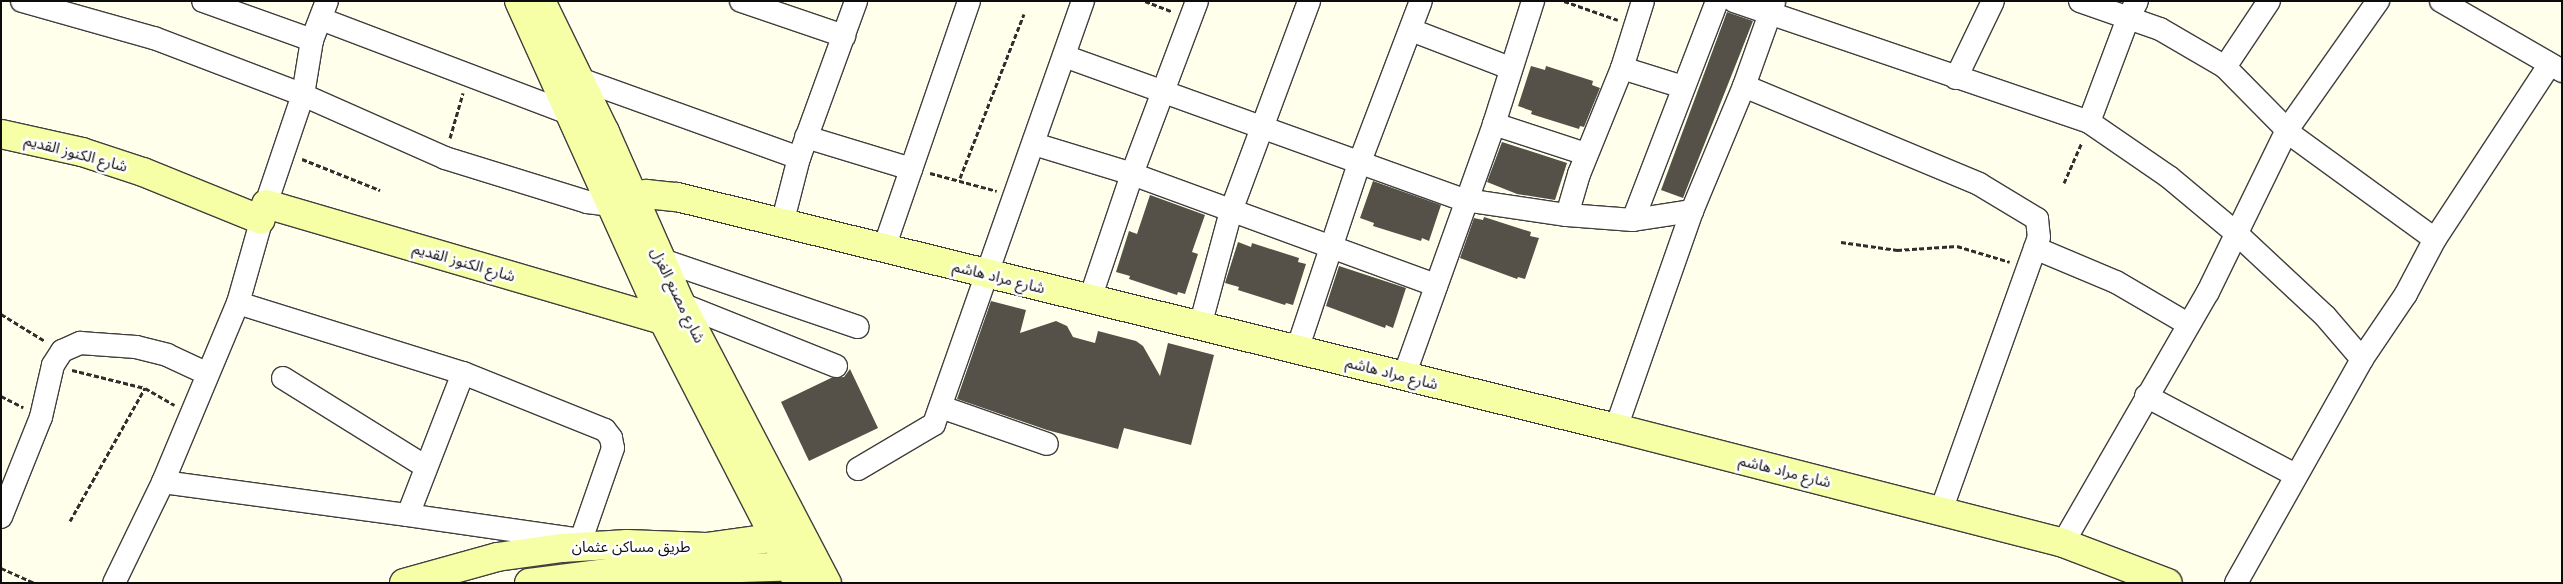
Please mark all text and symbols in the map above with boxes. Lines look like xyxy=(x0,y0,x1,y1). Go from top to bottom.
street label: شارع الكنوز القديم xyxy=(23,131,129,175)
street label: شارع الكنوز القديم xyxy=(411,239,517,285)
street label: شارع مصنع الغزل xyxy=(647,244,709,346)
street label: شارع مراد هاشم xyxy=(951,257,1047,297)
street label: شارع مراد هاشم xyxy=(1344,353,1440,393)
street label: شارع مراد هاشم xyxy=(1737,451,1833,491)
street label: طريق مساكن عثمان xyxy=(572,538,690,556)

